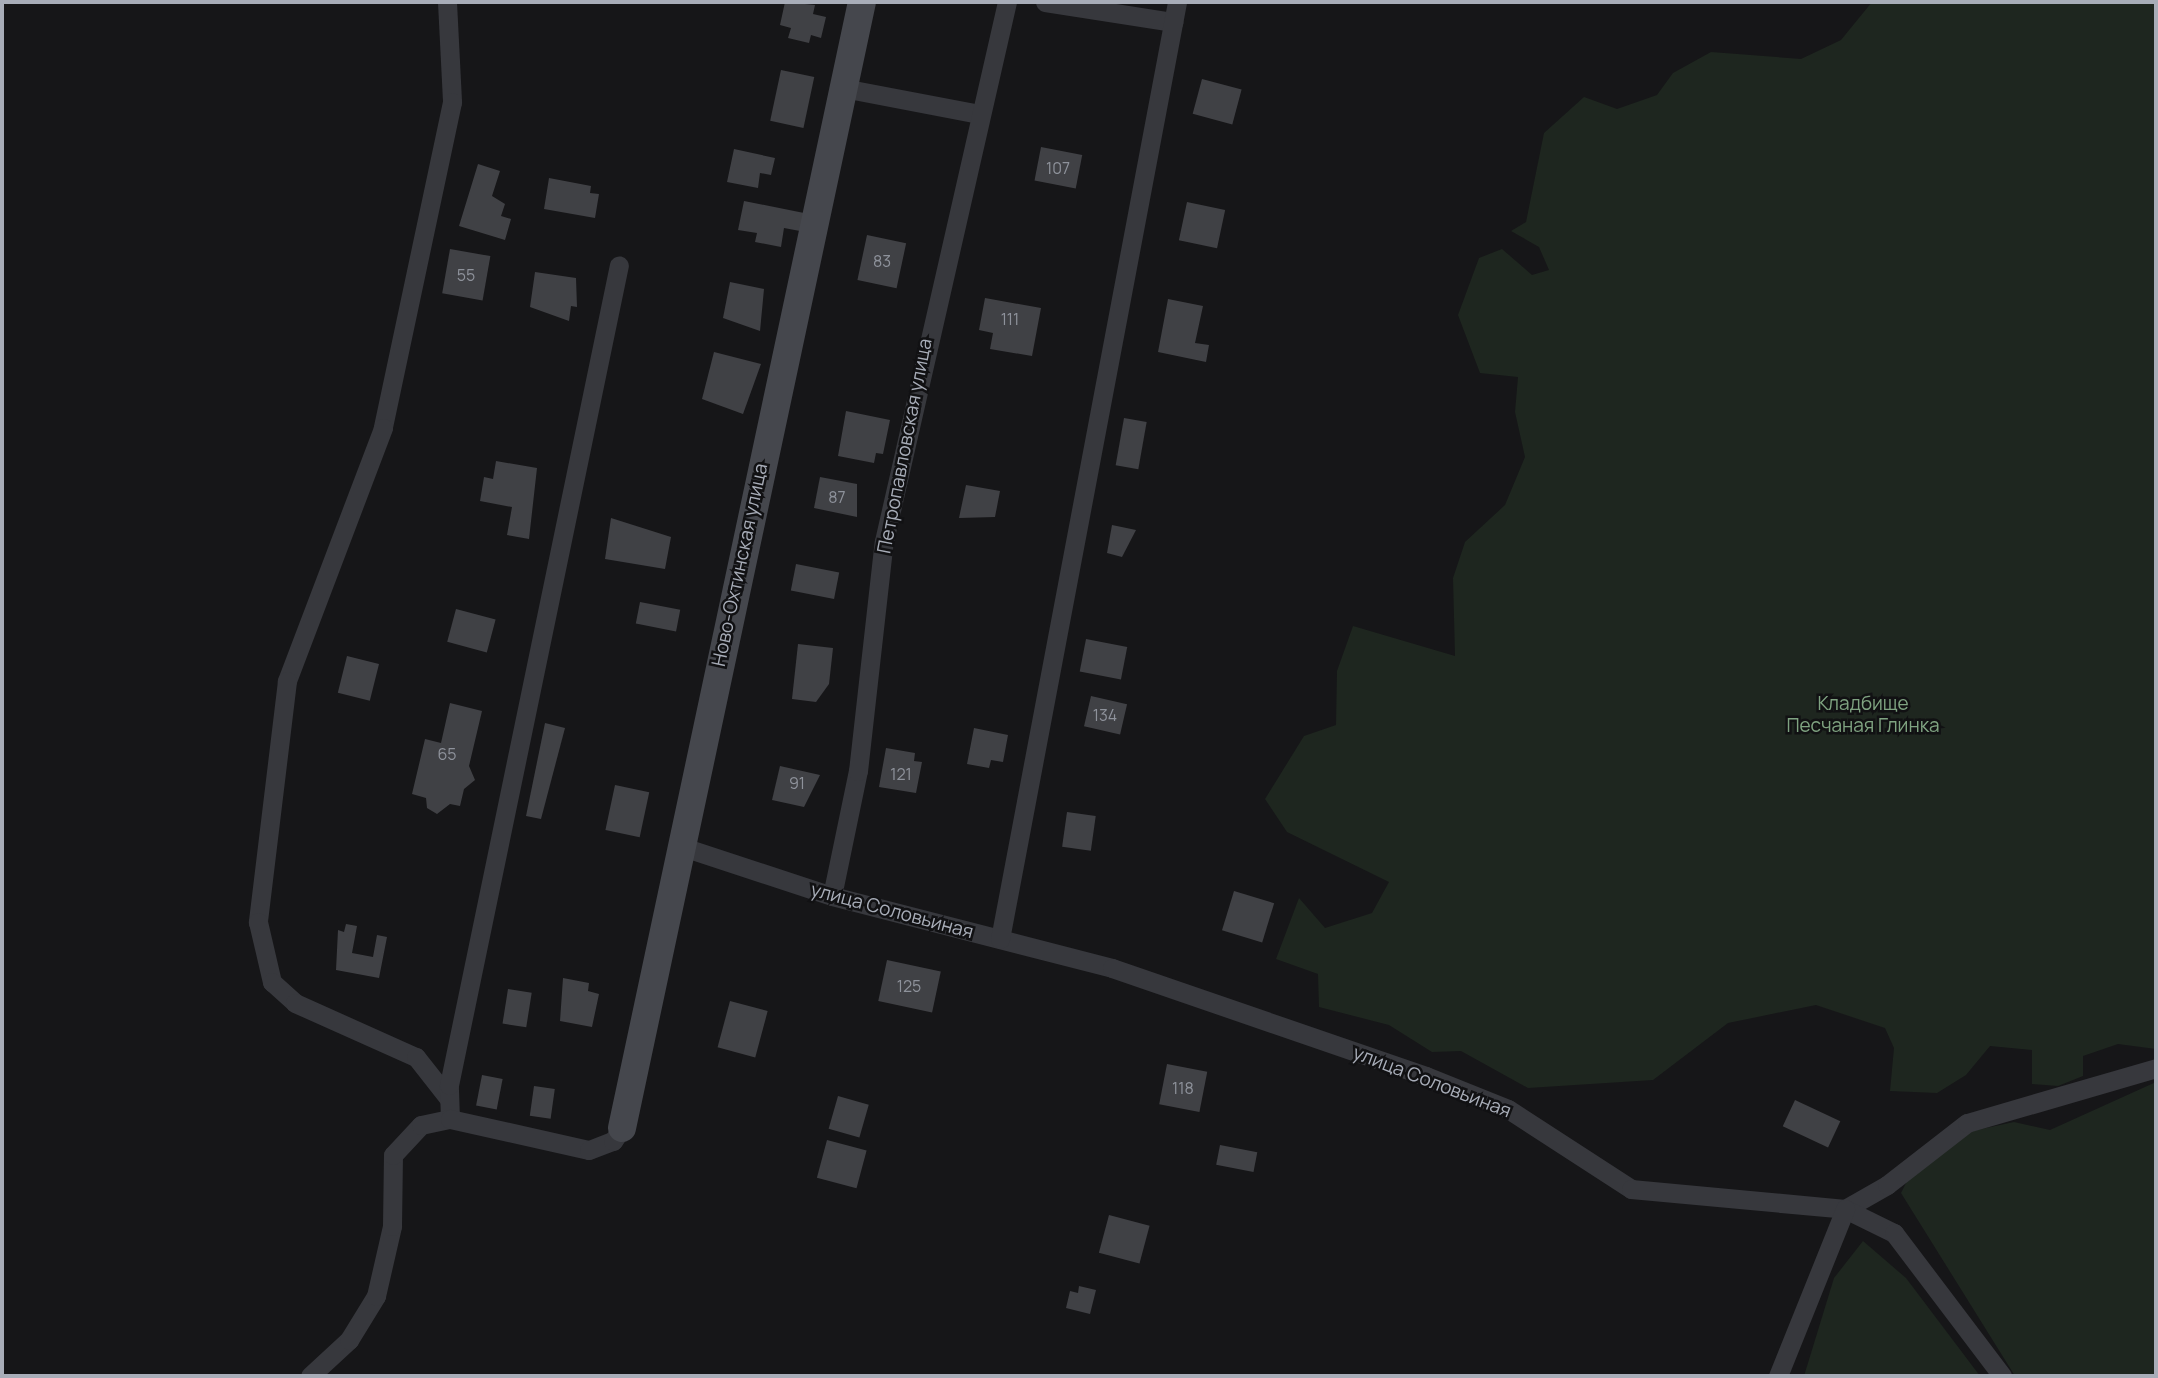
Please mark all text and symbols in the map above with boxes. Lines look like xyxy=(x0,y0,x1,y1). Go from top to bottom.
house number: 107 xyxy=(1046,158,1070,178)
house number: 83 xyxy=(873,251,891,271)
house number: 55 xyxy=(457,265,475,285)
house number: 111 xyxy=(1001,309,1019,329)
street label: Петропавловская улица xyxy=(873,337,937,555)
street label: Ново-Охтинская улица xyxy=(707,461,773,669)
house number: 87 xyxy=(828,487,846,507)
park label: Кладбище Песчаная Глинка xyxy=(1786,693,1940,737)
house number: 134 xyxy=(1093,705,1117,725)
house number: 65 xyxy=(437,744,457,764)
house number: 121 xyxy=(890,764,912,784)
house number: 91 xyxy=(789,773,805,793)
street label: улица Соловьиная xyxy=(808,878,976,944)
house number: 125 xyxy=(897,976,921,996)
street label: улица Соловьиная xyxy=(1350,1041,1514,1123)
house number: 118 xyxy=(1172,1078,1194,1098)

